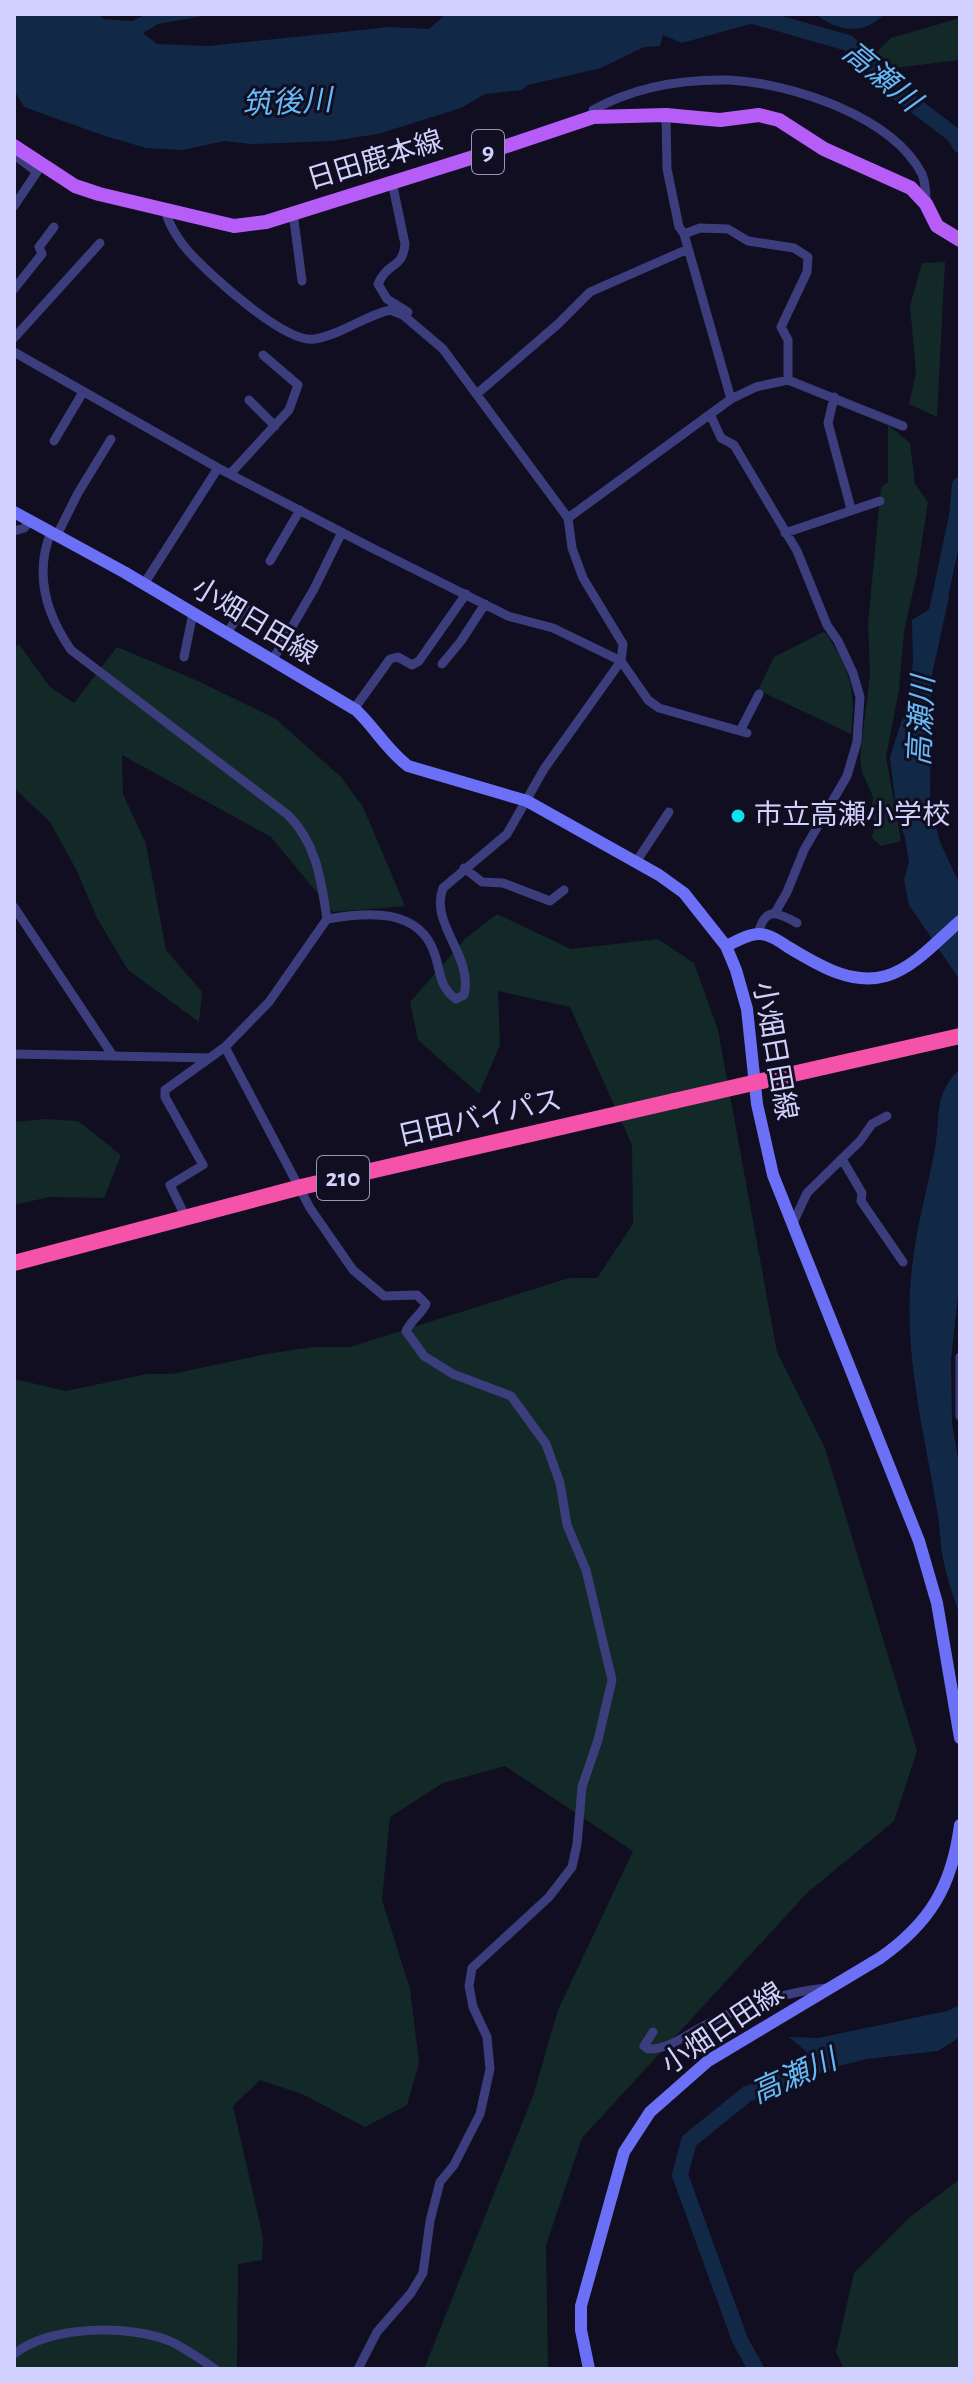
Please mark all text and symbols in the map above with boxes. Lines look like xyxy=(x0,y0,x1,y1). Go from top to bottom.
water label: 高瀬川 xyxy=(837,35,929,119)
water label: 筑後川 xyxy=(241,84,336,120)
street label: 日田鹿本線 xyxy=(303,125,446,195)
road number: 9 xyxy=(472,130,504,174)
street label: 小畑日田線 xyxy=(187,572,322,670)
water label: 高瀬川 xyxy=(903,672,939,767)
place label: 市立高瀬小学校 xyxy=(754,800,950,830)
marker: 市立高瀬小学校 xyxy=(729,807,747,825)
street label: 小畑日田線 xyxy=(748,979,802,1122)
street label: 日田バイパス xyxy=(395,1086,565,1151)
road number: 210 xyxy=(317,1156,369,1200)
street label: 小畑日田線 xyxy=(656,1977,789,2080)
water label: 高瀬川 xyxy=(746,2042,844,2109)

